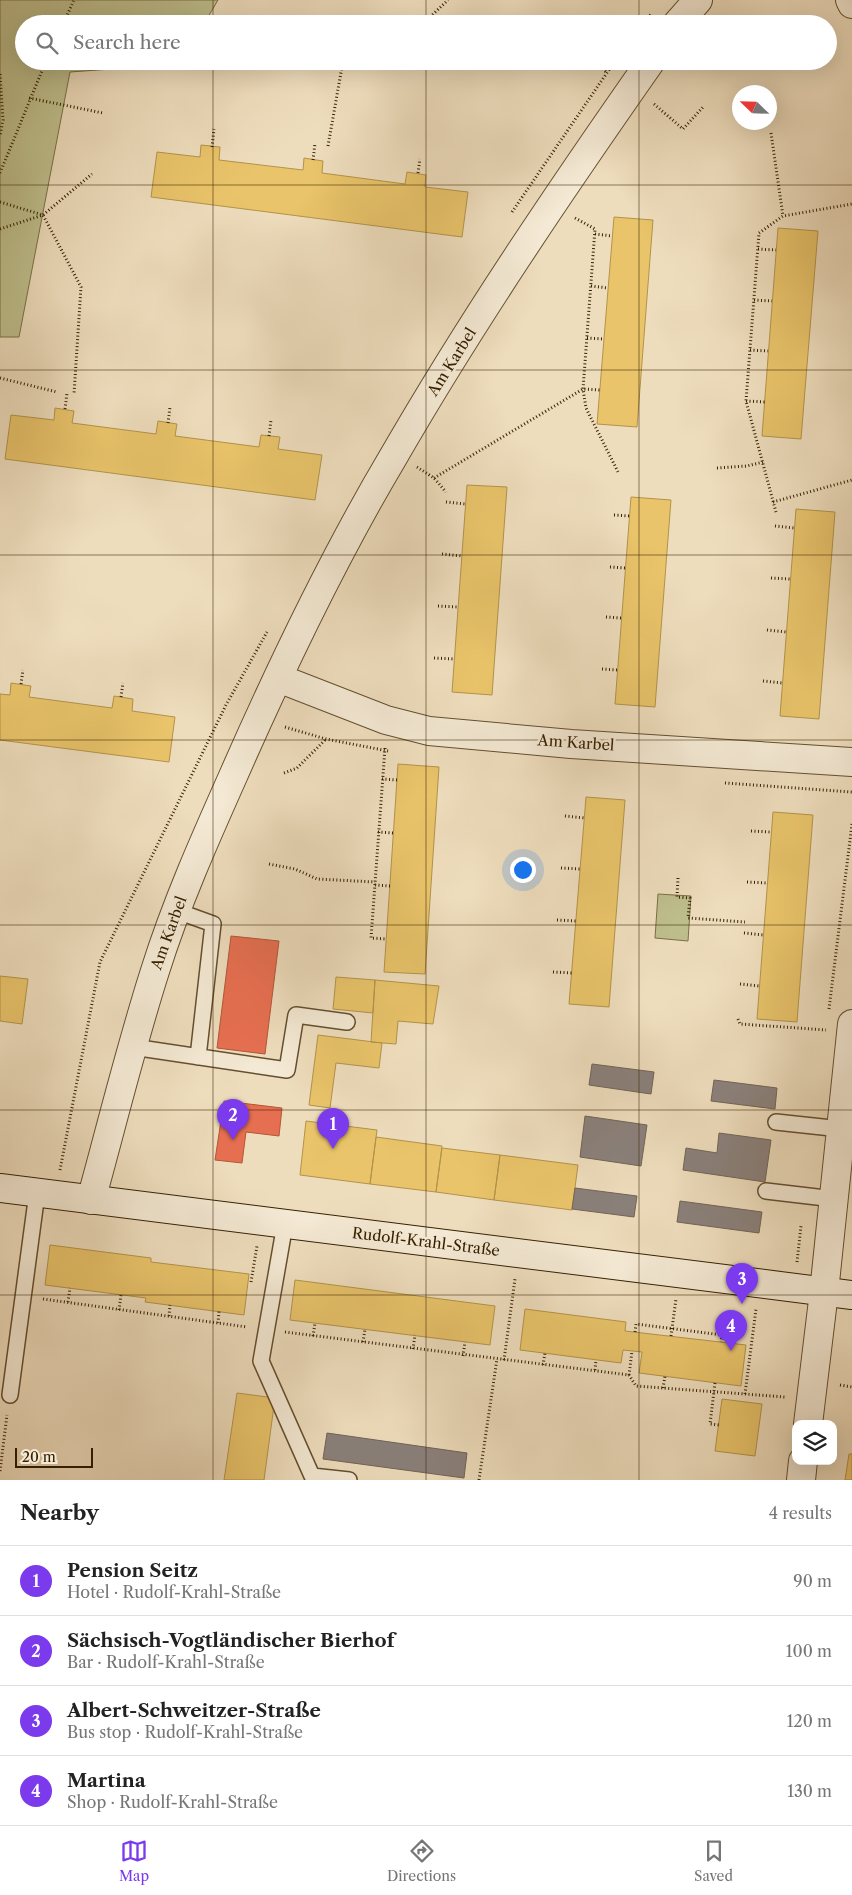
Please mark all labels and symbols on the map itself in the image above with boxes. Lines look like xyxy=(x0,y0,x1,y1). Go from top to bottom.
north arrow xyxy=(732,85,777,130)
street label: Am Karbel xyxy=(423,324,480,400)
street label: Am Karbel xyxy=(536,730,616,755)
your location xyxy=(510,857,536,883)
street label: Am Karbel xyxy=(146,893,191,973)
pin: 2 xyxy=(217,1099,249,1140)
pin: 1 xyxy=(317,1108,349,1149)
street label: Rudolf-Krahl-Straße xyxy=(351,1223,501,1260)
pin: 3 xyxy=(726,1263,758,1304)
pin: 4 xyxy=(715,1310,747,1351)
scale bar xyxy=(15,1445,92,1468)

